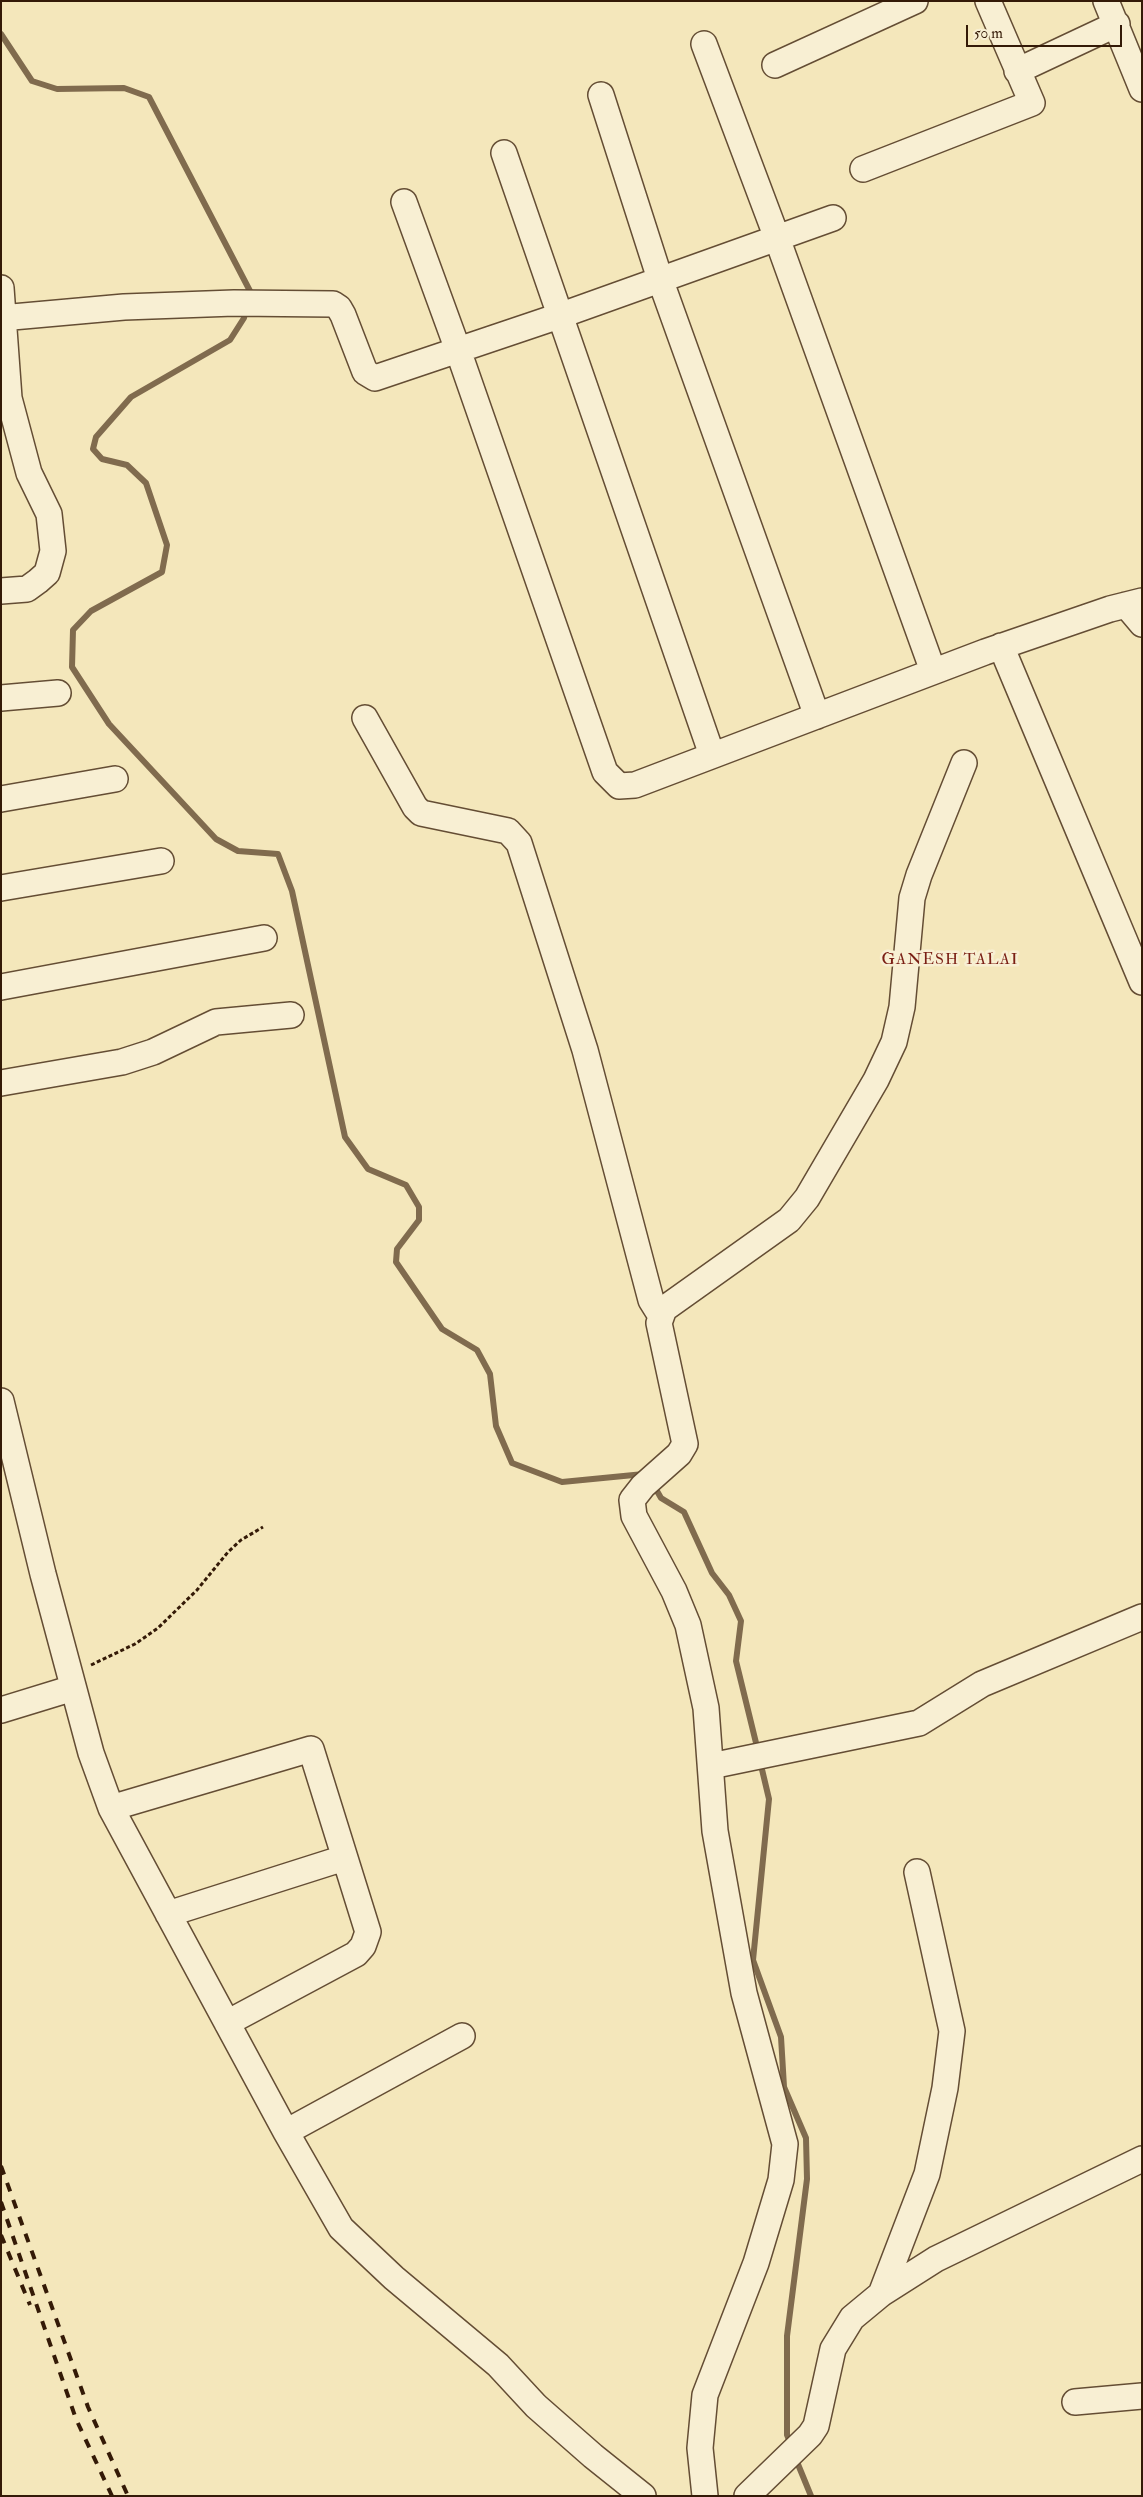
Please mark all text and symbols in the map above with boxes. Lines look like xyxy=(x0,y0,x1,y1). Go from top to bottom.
scale bar xyxy=(968,15,1124,47)
text: 50 m xyxy=(974,24,1003,43)
district label: GANESH TALAI xyxy=(880,951,1020,971)

